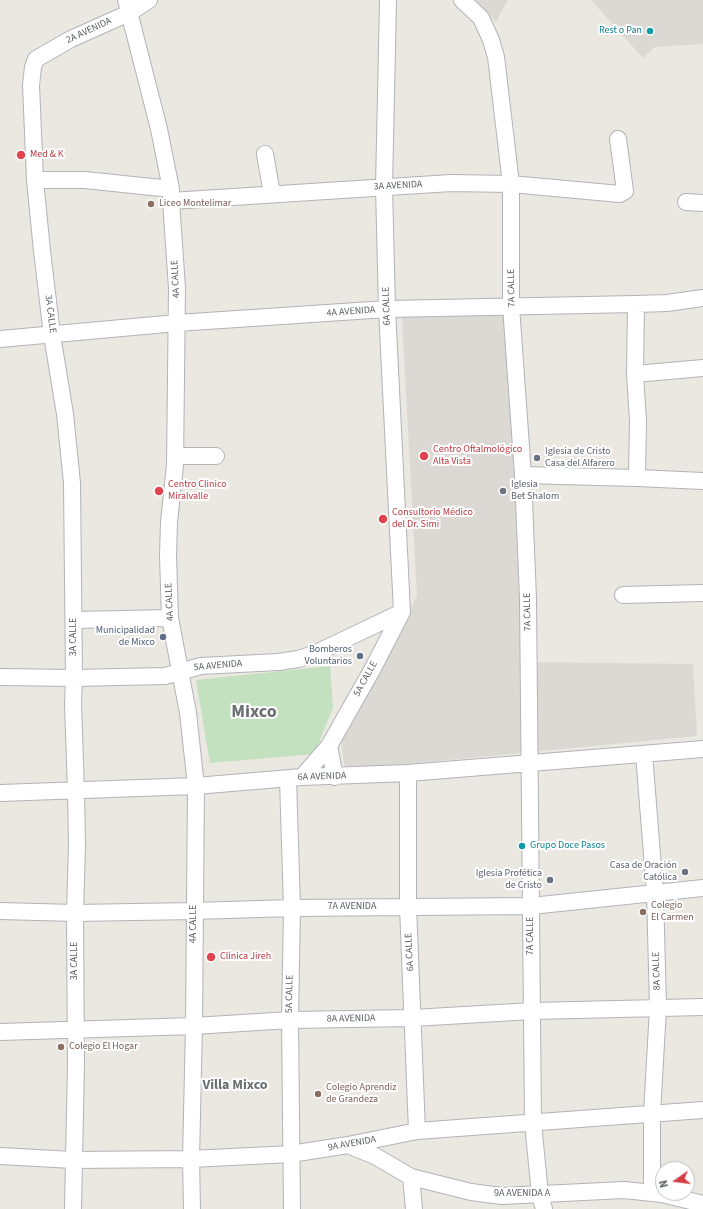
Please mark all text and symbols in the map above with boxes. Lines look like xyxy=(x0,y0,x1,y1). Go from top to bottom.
street label: 2A AVENIDA xyxy=(64,15,114,47)
place label: Rest o Pan xyxy=(599,25,642,37)
marker: Rest o Pan xyxy=(645,26,655,36)
marker: Med & K xyxy=(15,149,27,161)
place label: Med & K xyxy=(30,149,64,161)
street label: 3A AVENIDA xyxy=(373,179,423,193)
place label: Liceo Montelimar xyxy=(159,198,231,210)
marker: Liceo Montelimar xyxy=(146,199,156,209)
street label: 4A CALLE xyxy=(169,259,183,299)
street label: 7A CALLE xyxy=(506,269,518,307)
street label: 6A CALLE xyxy=(380,287,394,325)
street label: 3A CALLE xyxy=(42,294,58,334)
street label: 4A AVENIDA xyxy=(326,304,376,320)
place label: Centro Oftalmológico Alta Vista xyxy=(433,444,522,468)
place label: Iglesia de Cristo Casa del Alfarero xyxy=(545,446,615,470)
marker: Centro Oftalmológico Alta Vista xyxy=(418,450,430,462)
marker: Iglesia de Cristo Casa del Alfarero xyxy=(532,453,542,463)
place label: Centro Clinico Miralvalle xyxy=(168,479,227,502)
place label: Iglesia Bet Shalom xyxy=(511,479,559,502)
marker: Centro Clinico Miralvalle xyxy=(153,485,165,497)
marker: Iglesia Bet Shalom xyxy=(498,486,508,496)
place label: Consultorio Médico del Dr. Simi xyxy=(392,507,473,530)
marker: Consultorio Médico del Dr. Simi xyxy=(377,513,389,525)
street label: 4A CALLE xyxy=(163,582,177,622)
street label: 7A CALLE xyxy=(522,593,534,631)
street label: 3A CALLE xyxy=(68,618,80,656)
place label: Municipalidad de Mixco xyxy=(96,625,155,648)
marker: Municipalidad de Mixco xyxy=(158,632,168,642)
place label: Bomberos Voluntarios xyxy=(304,644,352,668)
marker: Bomberos Voluntarios xyxy=(355,651,365,661)
street label: 5A AVENIDA xyxy=(193,658,243,674)
street label: 5A CALLE xyxy=(351,659,381,699)
district label: Mixco xyxy=(231,702,277,724)
street label: 6A AVENIDA xyxy=(297,770,347,784)
place label: Grupo Doce Pasos xyxy=(530,840,605,852)
marker: Grupo Doce Pasos xyxy=(517,841,527,851)
place label: Casa de Oración Católica xyxy=(610,860,677,884)
marker: Casa de Oración Católica xyxy=(680,867,690,877)
place label: Iglesia Profética de Cristo xyxy=(476,868,542,892)
marker: Iglesia Profética de Cristo xyxy=(545,875,555,885)
place label: Colegio El Carmen xyxy=(651,900,694,924)
street label: 7A AVENIDA xyxy=(328,901,376,913)
street label: 4A CALLE xyxy=(188,905,200,943)
marker: Colegio El Carmen xyxy=(638,907,648,917)
street label: 7A CALLE xyxy=(525,917,537,955)
street label: 6A CALLE xyxy=(403,932,417,972)
street label: 3A CALLE xyxy=(69,942,81,980)
marker: Clínica Jireh xyxy=(205,951,217,963)
place label: Clínica Jireh xyxy=(220,951,271,963)
street label: 8A CALLE xyxy=(650,952,664,990)
street label: 5A CALLE xyxy=(284,975,296,1013)
street label: 8A AVENIDA xyxy=(327,1013,375,1025)
place label: Colegio El Hogar xyxy=(69,1041,138,1053)
marker: Colegio El Hogar xyxy=(56,1042,66,1052)
district label: Villa Mixco xyxy=(202,1078,268,1094)
place label: Colegio Aprendiz de Grandeza xyxy=(326,1082,396,1106)
marker: Colegio Aprendiz de Grandeza xyxy=(313,1089,323,1099)
street label: 9A AVENIDA xyxy=(327,1134,377,1154)
north arrow xyxy=(655,1161,695,1201)
text: N xyxy=(656,1178,672,1189)
street label: 9A AVENIDA A xyxy=(494,1188,550,1200)

